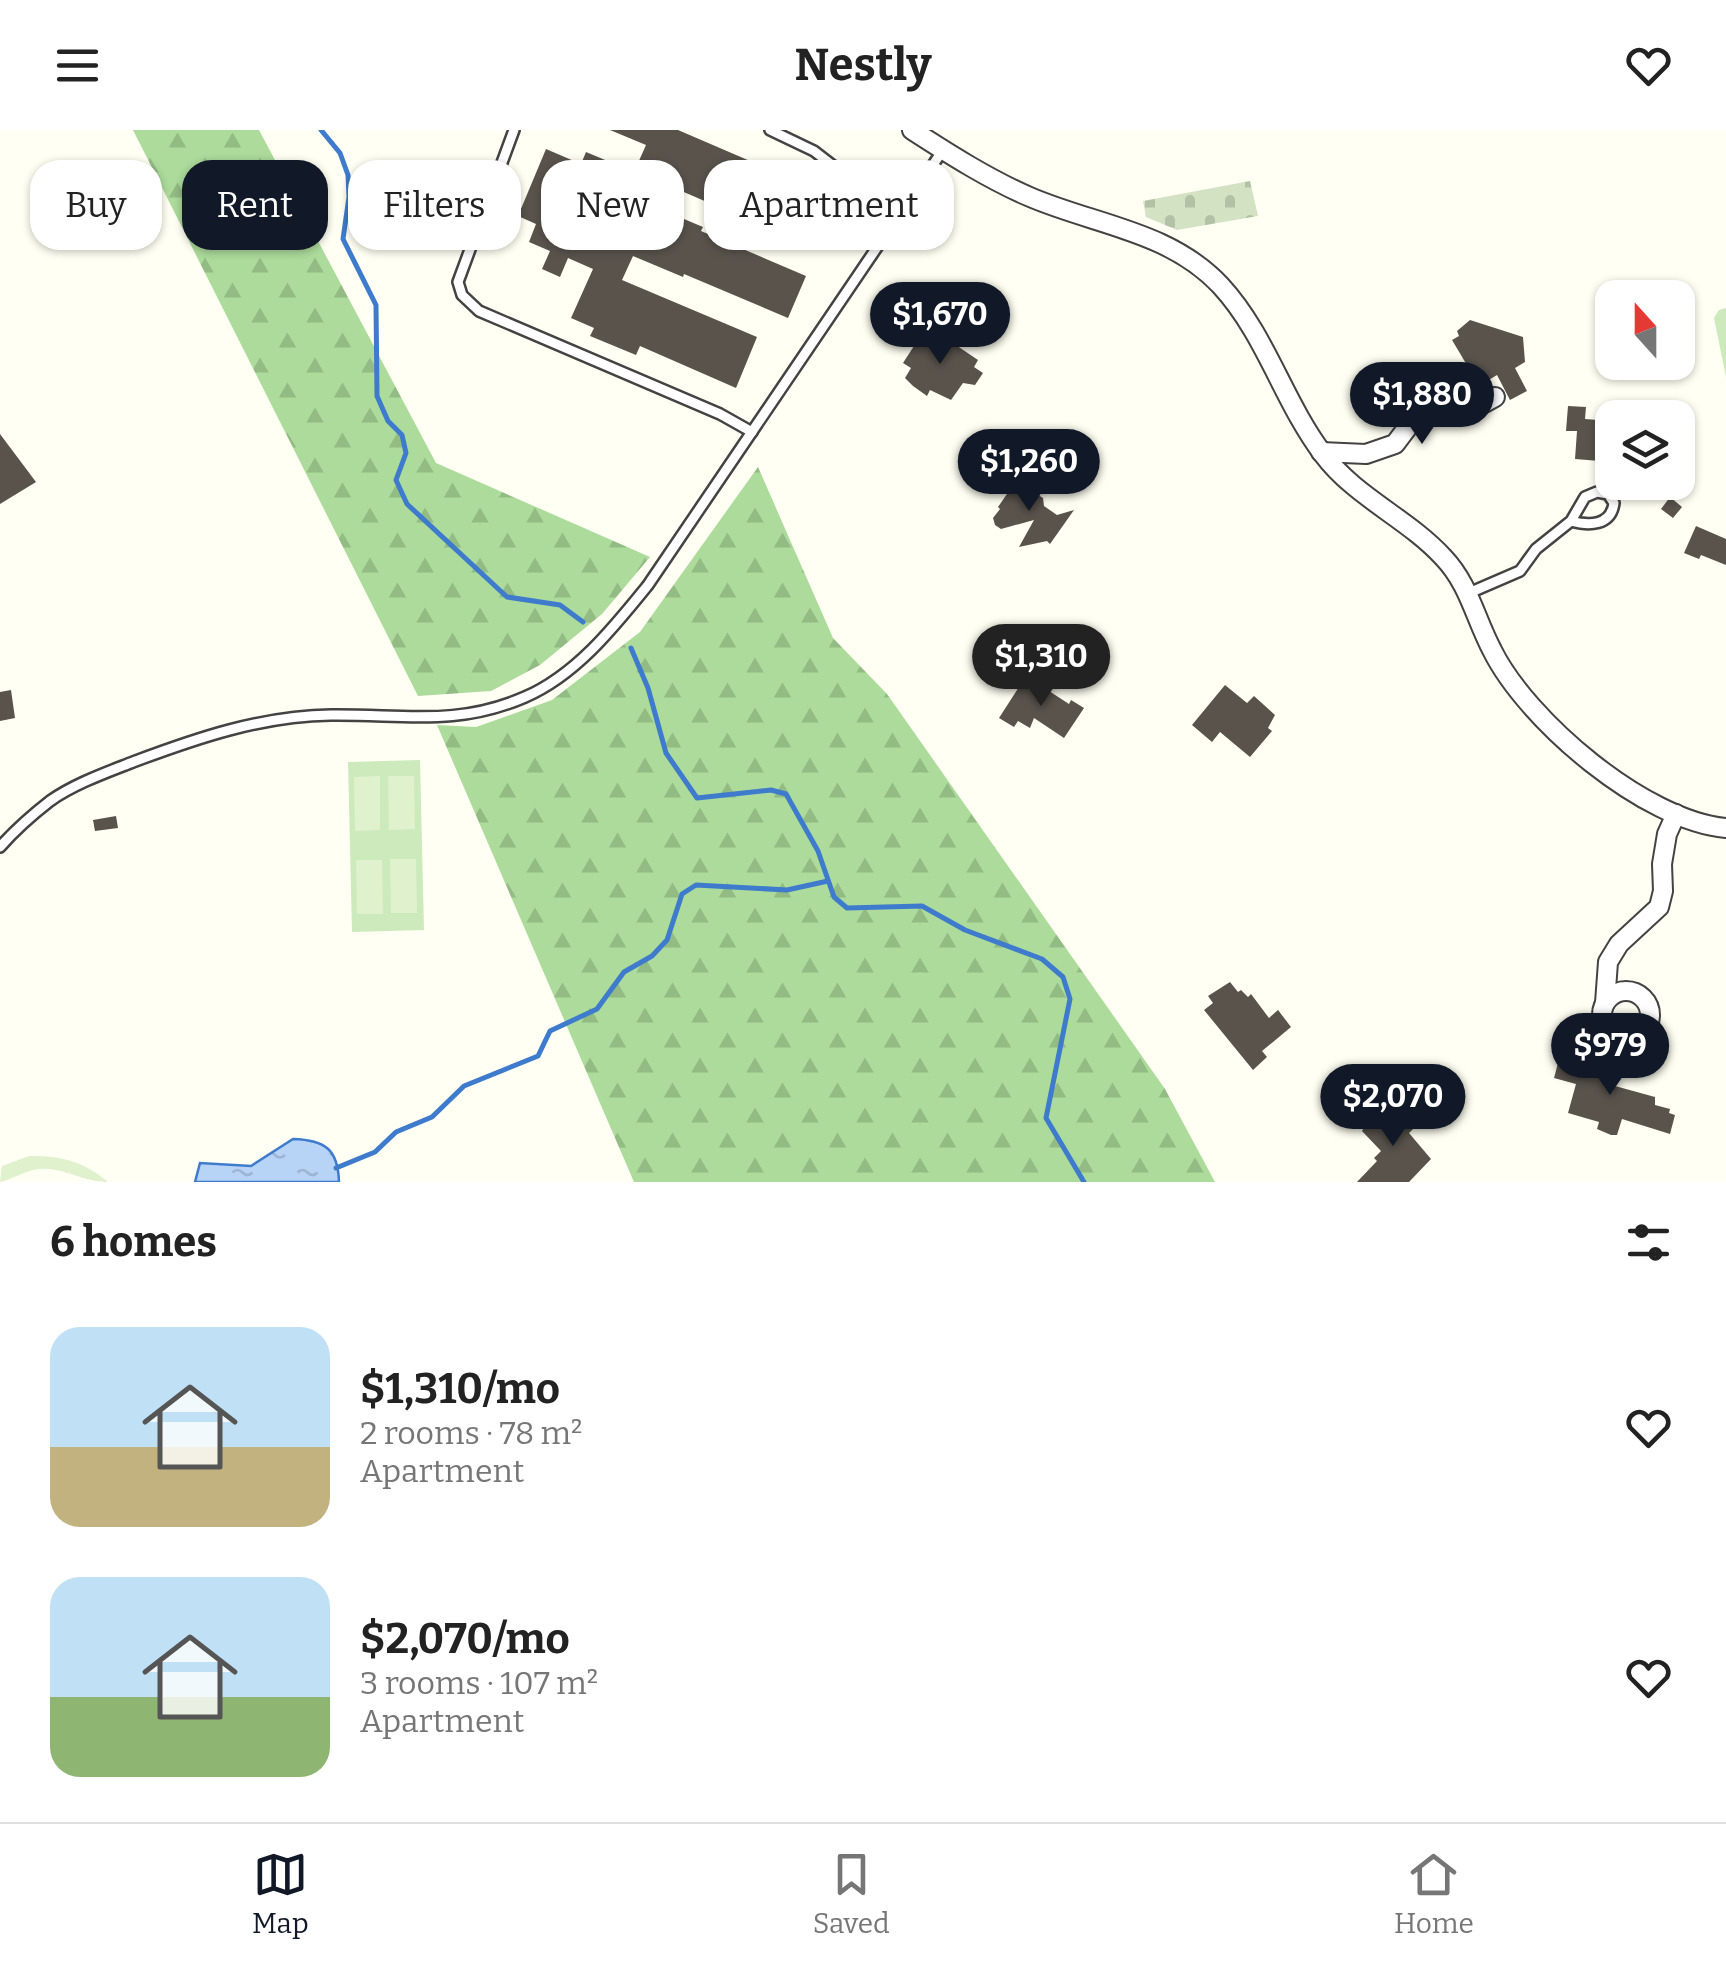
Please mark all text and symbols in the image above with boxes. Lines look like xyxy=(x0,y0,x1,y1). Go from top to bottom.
icon: menu xyxy=(50,38,105,93)
text: Nestly xyxy=(794,38,932,92)
icon: heart xyxy=(1621,38,1676,93)
chip: Buy xyxy=(30,160,162,250)
chip: Rent xyxy=(182,160,328,250)
chip: Filters xyxy=(348,160,521,250)
chip: New xyxy=(541,160,684,250)
chip: Apartment xyxy=(704,160,954,250)
north arrow xyxy=(1595,280,1695,380)
map controls xyxy=(1595,280,1695,500)
pin: $1,670 xyxy=(859,282,1021,367)
text: $1,670 xyxy=(892,295,988,333)
pin: $1,880 xyxy=(1341,362,1503,447)
text: $1,880 xyxy=(1372,375,1472,413)
button: layers xyxy=(1595,400,1695,500)
pin: $1,260 xyxy=(948,429,1110,514)
text: $1,260 xyxy=(980,442,1078,480)
pin: $1,310 xyxy=(960,624,1122,709)
text: $1,310 xyxy=(994,637,1088,675)
pin: $979 xyxy=(1551,1013,1669,1098)
text: $979 xyxy=(1573,1026,1647,1064)
pin: $2,070 xyxy=(1312,1064,1474,1149)
text: $2,070 xyxy=(1342,1077,1444,1115)
icon: filters xyxy=(1621,1215,1676,1270)
text: 6 homes xyxy=(50,1217,217,1267)
text: $1,310/mo xyxy=(360,1364,560,1414)
icon: home xyxy=(130,1367,250,1487)
icon: heart xyxy=(1621,1400,1676,1455)
text: 2 rooms · 78 m² xyxy=(360,1414,582,1452)
text: Apartment xyxy=(360,1452,524,1490)
text: $2,070/mo xyxy=(360,1614,570,1664)
icon: home xyxy=(130,1617,250,1737)
icon: heart xyxy=(1621,1650,1676,1705)
text: 3 rooms · 107 m² xyxy=(360,1664,598,1702)
text: Apartment xyxy=(360,1702,524,1740)
tab: Map xyxy=(252,1847,309,1940)
tab: Saved xyxy=(813,1847,890,1940)
tab: Home xyxy=(1394,1847,1474,1940)

